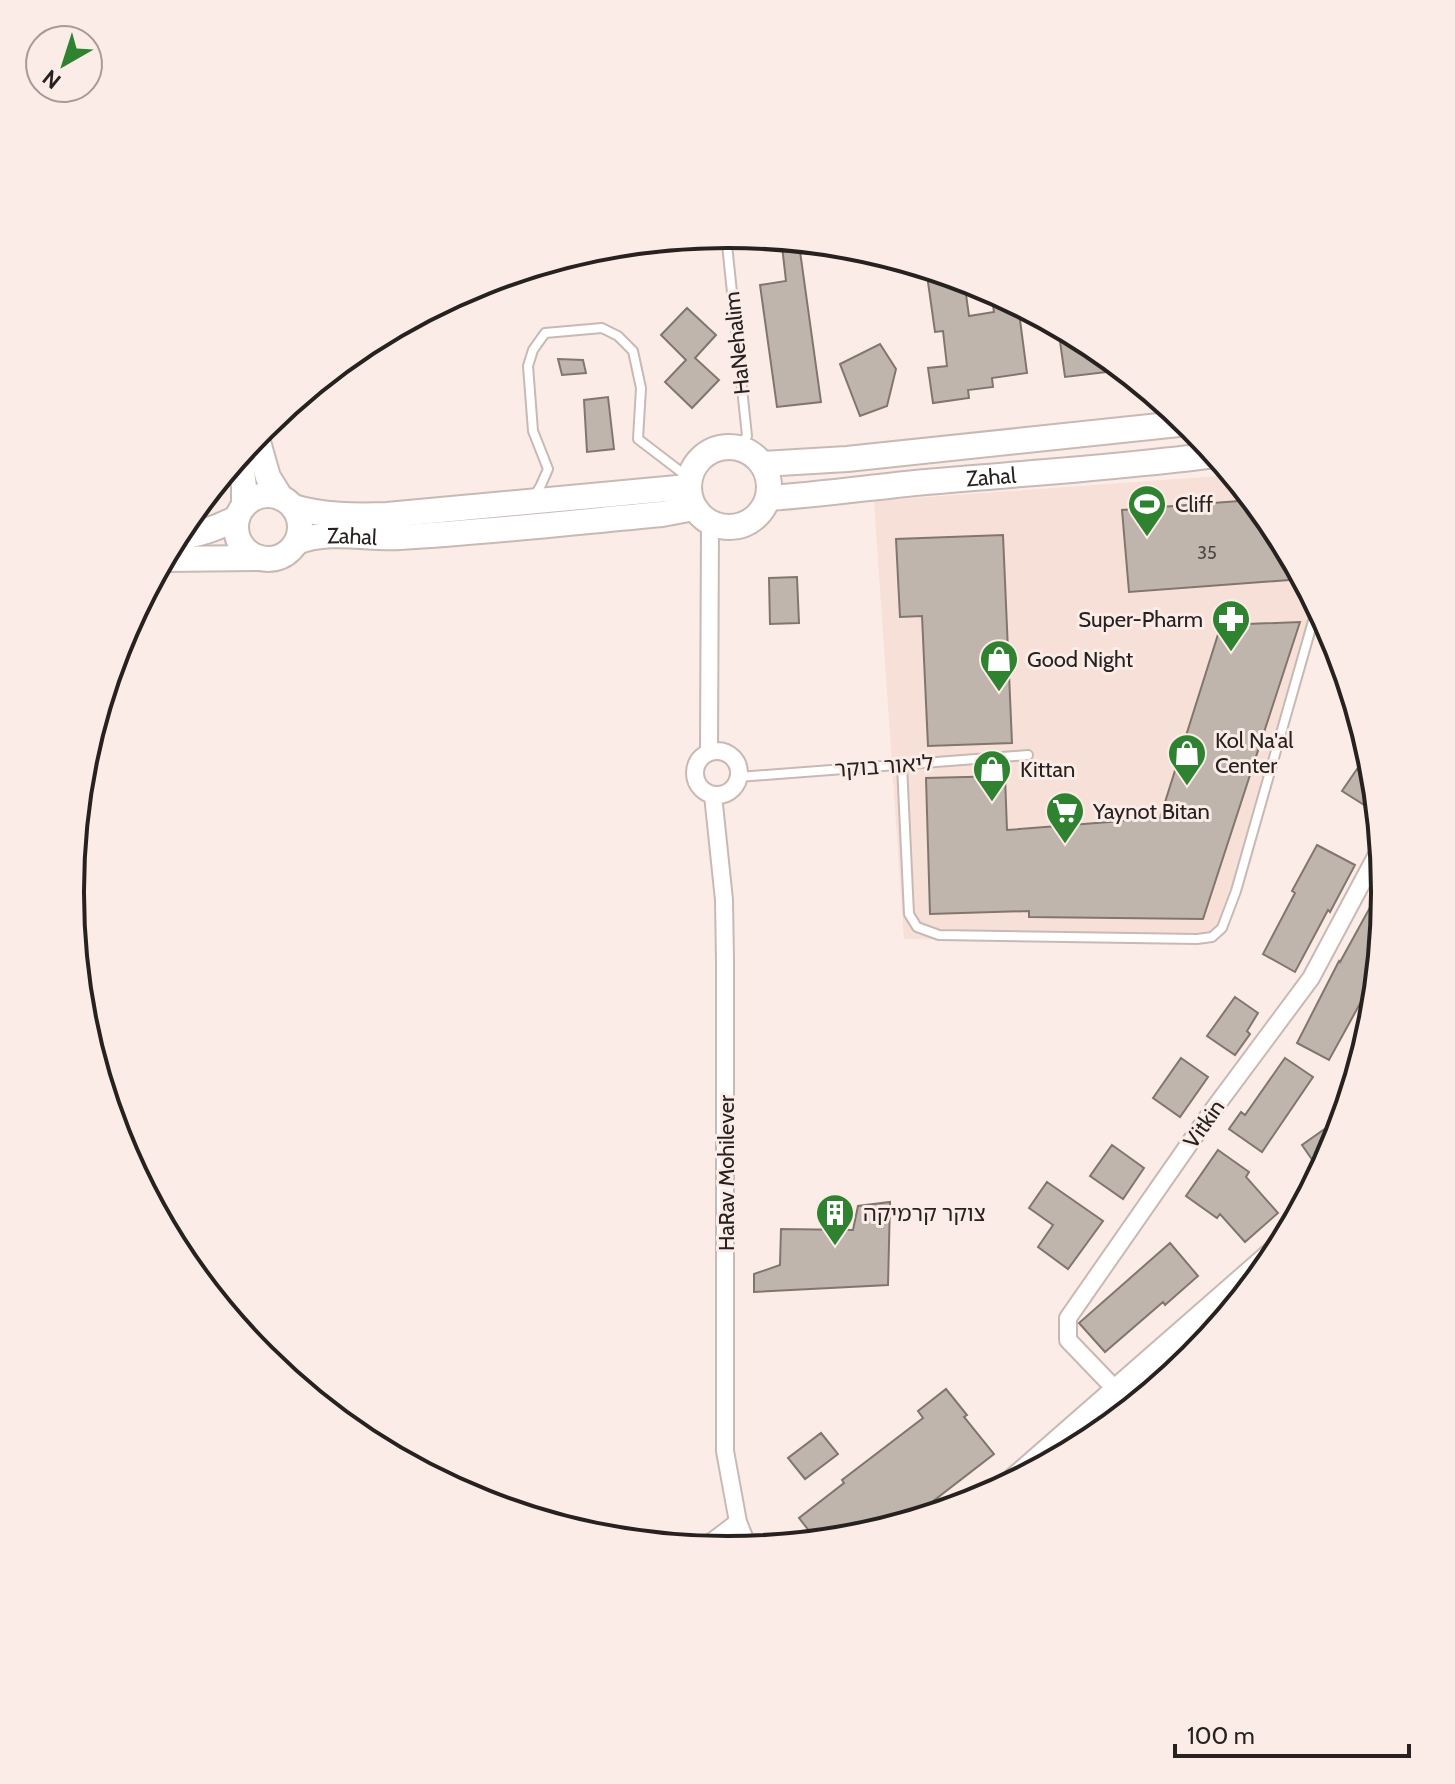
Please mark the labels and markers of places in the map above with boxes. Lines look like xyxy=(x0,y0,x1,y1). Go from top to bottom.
sports icon: Cliff xyxy=(1126,483,1168,538)
place label: Cliff xyxy=(1175,491,1213,518)
pharmacy icon: Super-Pharm xyxy=(1210,598,1252,653)
place label: Super-Pharm xyxy=(1078,606,1203,633)
shop icon: Good Night xyxy=(978,638,1020,693)
place label: Good Night xyxy=(1027,646,1134,673)
place label: Kol Na'al Center xyxy=(1215,727,1294,779)
shop icon: Kol Na'al Center xyxy=(1166,732,1208,787)
shop icon: Kittan xyxy=(971,748,1013,803)
place label: Kittan xyxy=(1020,756,1075,783)
supermarket icon: Yaynot Bitan xyxy=(1044,790,1086,845)
place label: Yaynot Bitan xyxy=(1092,798,1210,825)
building icon: צוקר קרמיקה xyxy=(814,1192,856,1247)
place label: צוקר קרמיקה xyxy=(863,1200,986,1227)

